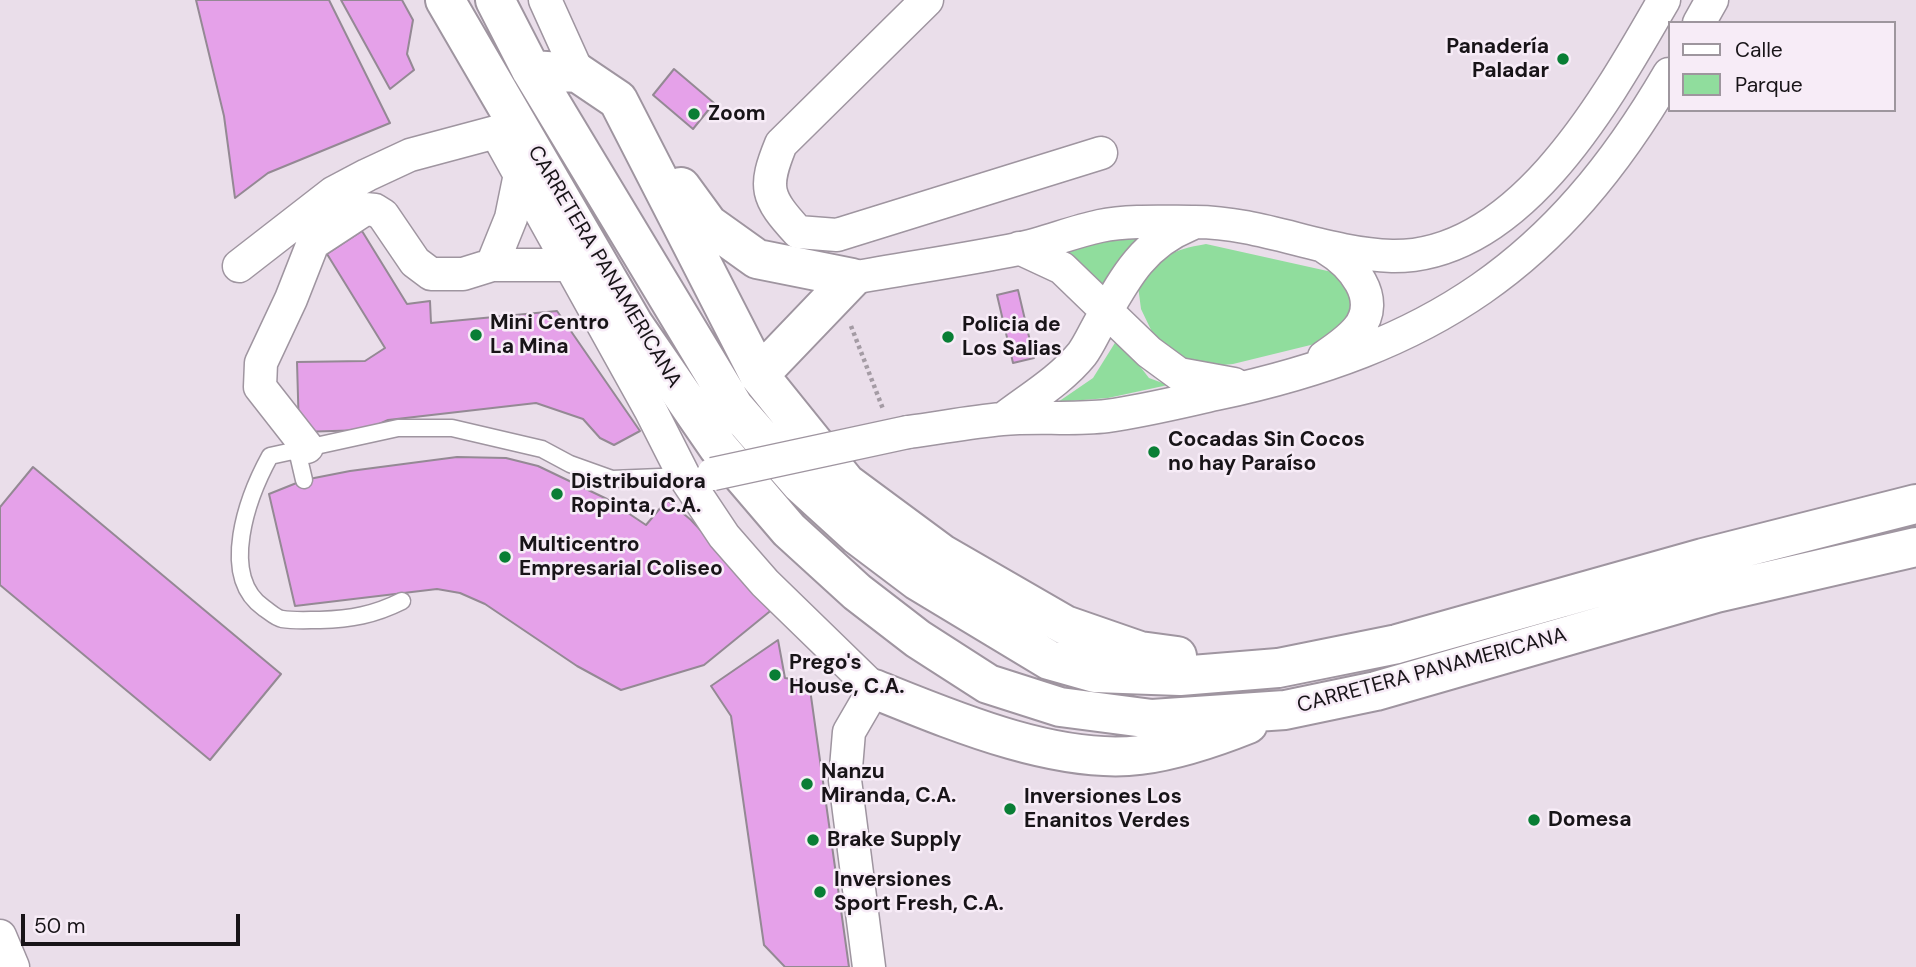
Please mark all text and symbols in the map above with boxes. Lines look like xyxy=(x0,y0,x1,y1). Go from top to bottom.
legend xyxy=(1668,21,1895,112)
place label: Panadería Paladar xyxy=(1446,34,1549,84)
text: Calle xyxy=(1735,36,1783,64)
marker: Panadería Paladar xyxy=(1555,51,1571,67)
text: Parque xyxy=(1735,71,1803,99)
place label: Zoom xyxy=(708,101,765,127)
marker: Zoom xyxy=(686,106,702,122)
street label: CARRETERA PANAMERICANA xyxy=(522,141,686,393)
place label: Mini Centro La Mina xyxy=(490,310,609,360)
place label: Policia de Los Salias xyxy=(962,312,1062,362)
marker: Mini Centro La Mina xyxy=(468,327,484,343)
marker: Policia de Los Salias xyxy=(940,329,956,345)
place label: Cocadas Sin Cocos no hay Paraíso xyxy=(1168,427,1365,477)
marker: Cocadas Sin Cocos no hay Paraíso xyxy=(1146,444,1162,460)
place label: Distribuidora Ropinta, C.A. xyxy=(571,469,706,519)
marker: Distribuidora Ropinta, C.A. xyxy=(549,486,565,502)
place label: Multicentro Empresarial Coliseo xyxy=(519,532,723,582)
marker: Multicentro Empresarial Coliseo xyxy=(497,549,513,565)
street label: CARRETERA PANAMERICANA xyxy=(1295,623,1569,719)
place label: Prego's House, C.A. xyxy=(789,650,905,700)
marker: Prego's House, C.A. xyxy=(767,667,783,683)
place label: Nanzu Miranda, C.A. xyxy=(821,759,956,809)
marker: Nanzu Miranda, C.A. xyxy=(799,776,815,792)
place label: Inversiones Los Enanitos Verdes xyxy=(1024,784,1190,834)
marker: Inversiones Los Enanitos Verdes xyxy=(1002,801,1018,817)
place label: Domesa xyxy=(1548,807,1632,833)
marker: Domesa xyxy=(1526,812,1542,828)
place label: Brake Supply xyxy=(827,827,962,853)
marker: Brake Supply xyxy=(805,832,821,848)
place label: Inversiones Sport Fresh, C.A. xyxy=(834,867,1004,917)
marker: Inversiones Sport Fresh, C.A. xyxy=(812,884,828,900)
scale bar xyxy=(24,900,243,944)
text: 50 m xyxy=(34,912,85,940)

